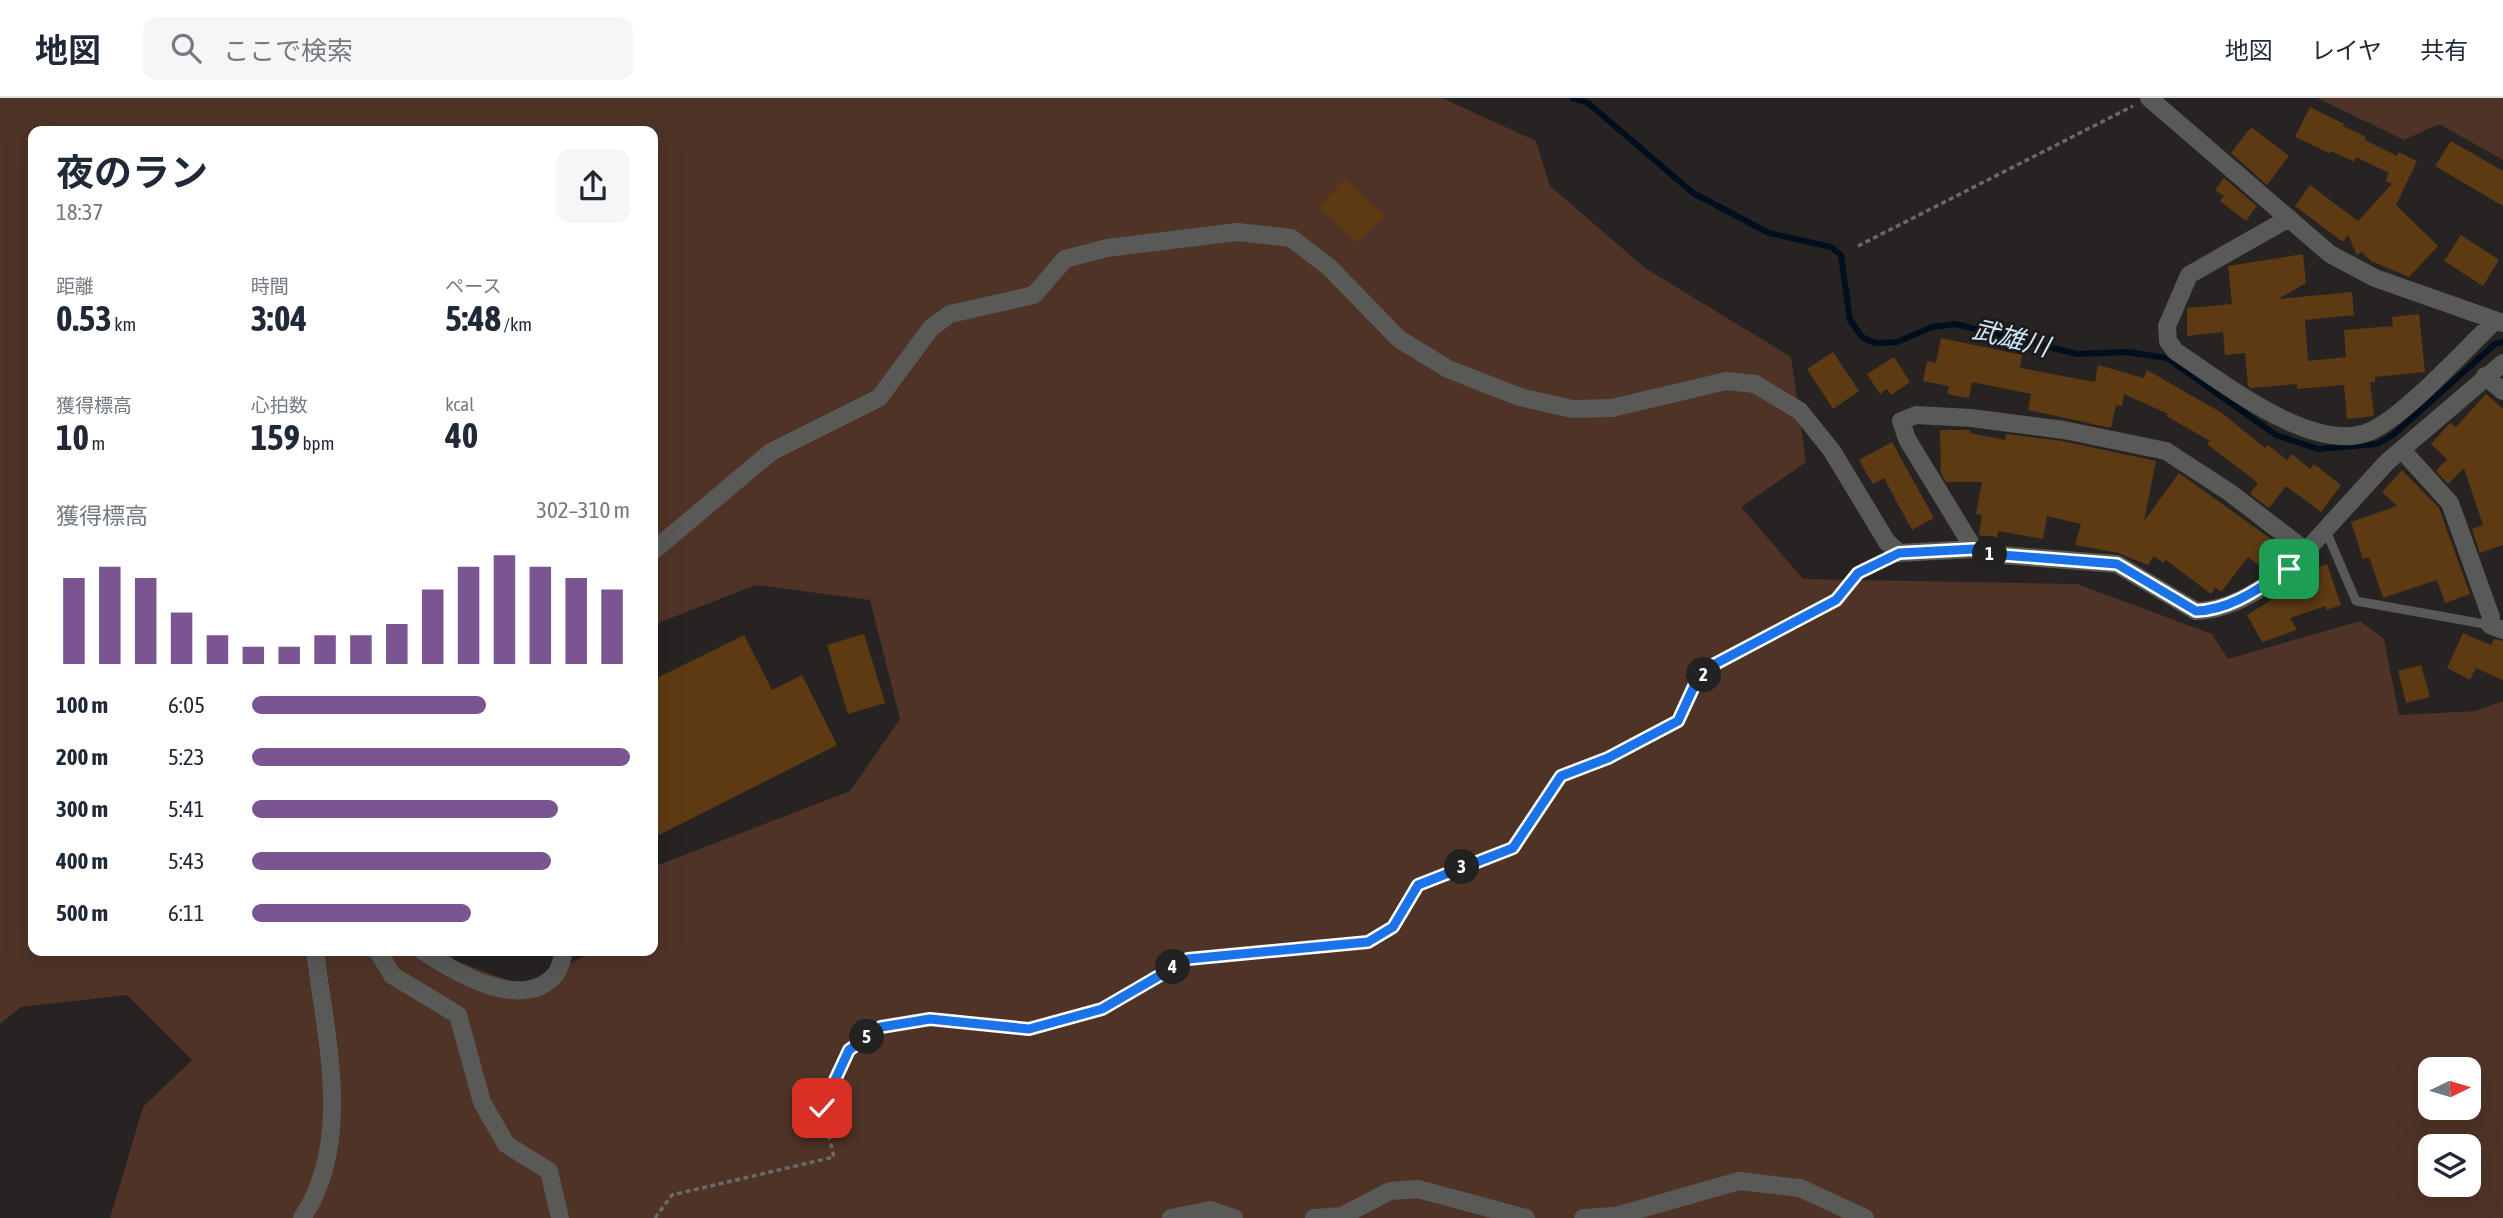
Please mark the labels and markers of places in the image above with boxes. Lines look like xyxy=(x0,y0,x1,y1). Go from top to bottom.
pin: 1 xyxy=(1972,536,2008,572)
pin xyxy=(2259,539,2319,599)
pin: 2 xyxy=(1686,658,1722,692)
pin: 3 xyxy=(1444,850,1480,884)
pin: 4 xyxy=(1156,950,1190,984)
pin: 5 xyxy=(850,1020,884,1054)
pin xyxy=(792,1078,852,1138)

